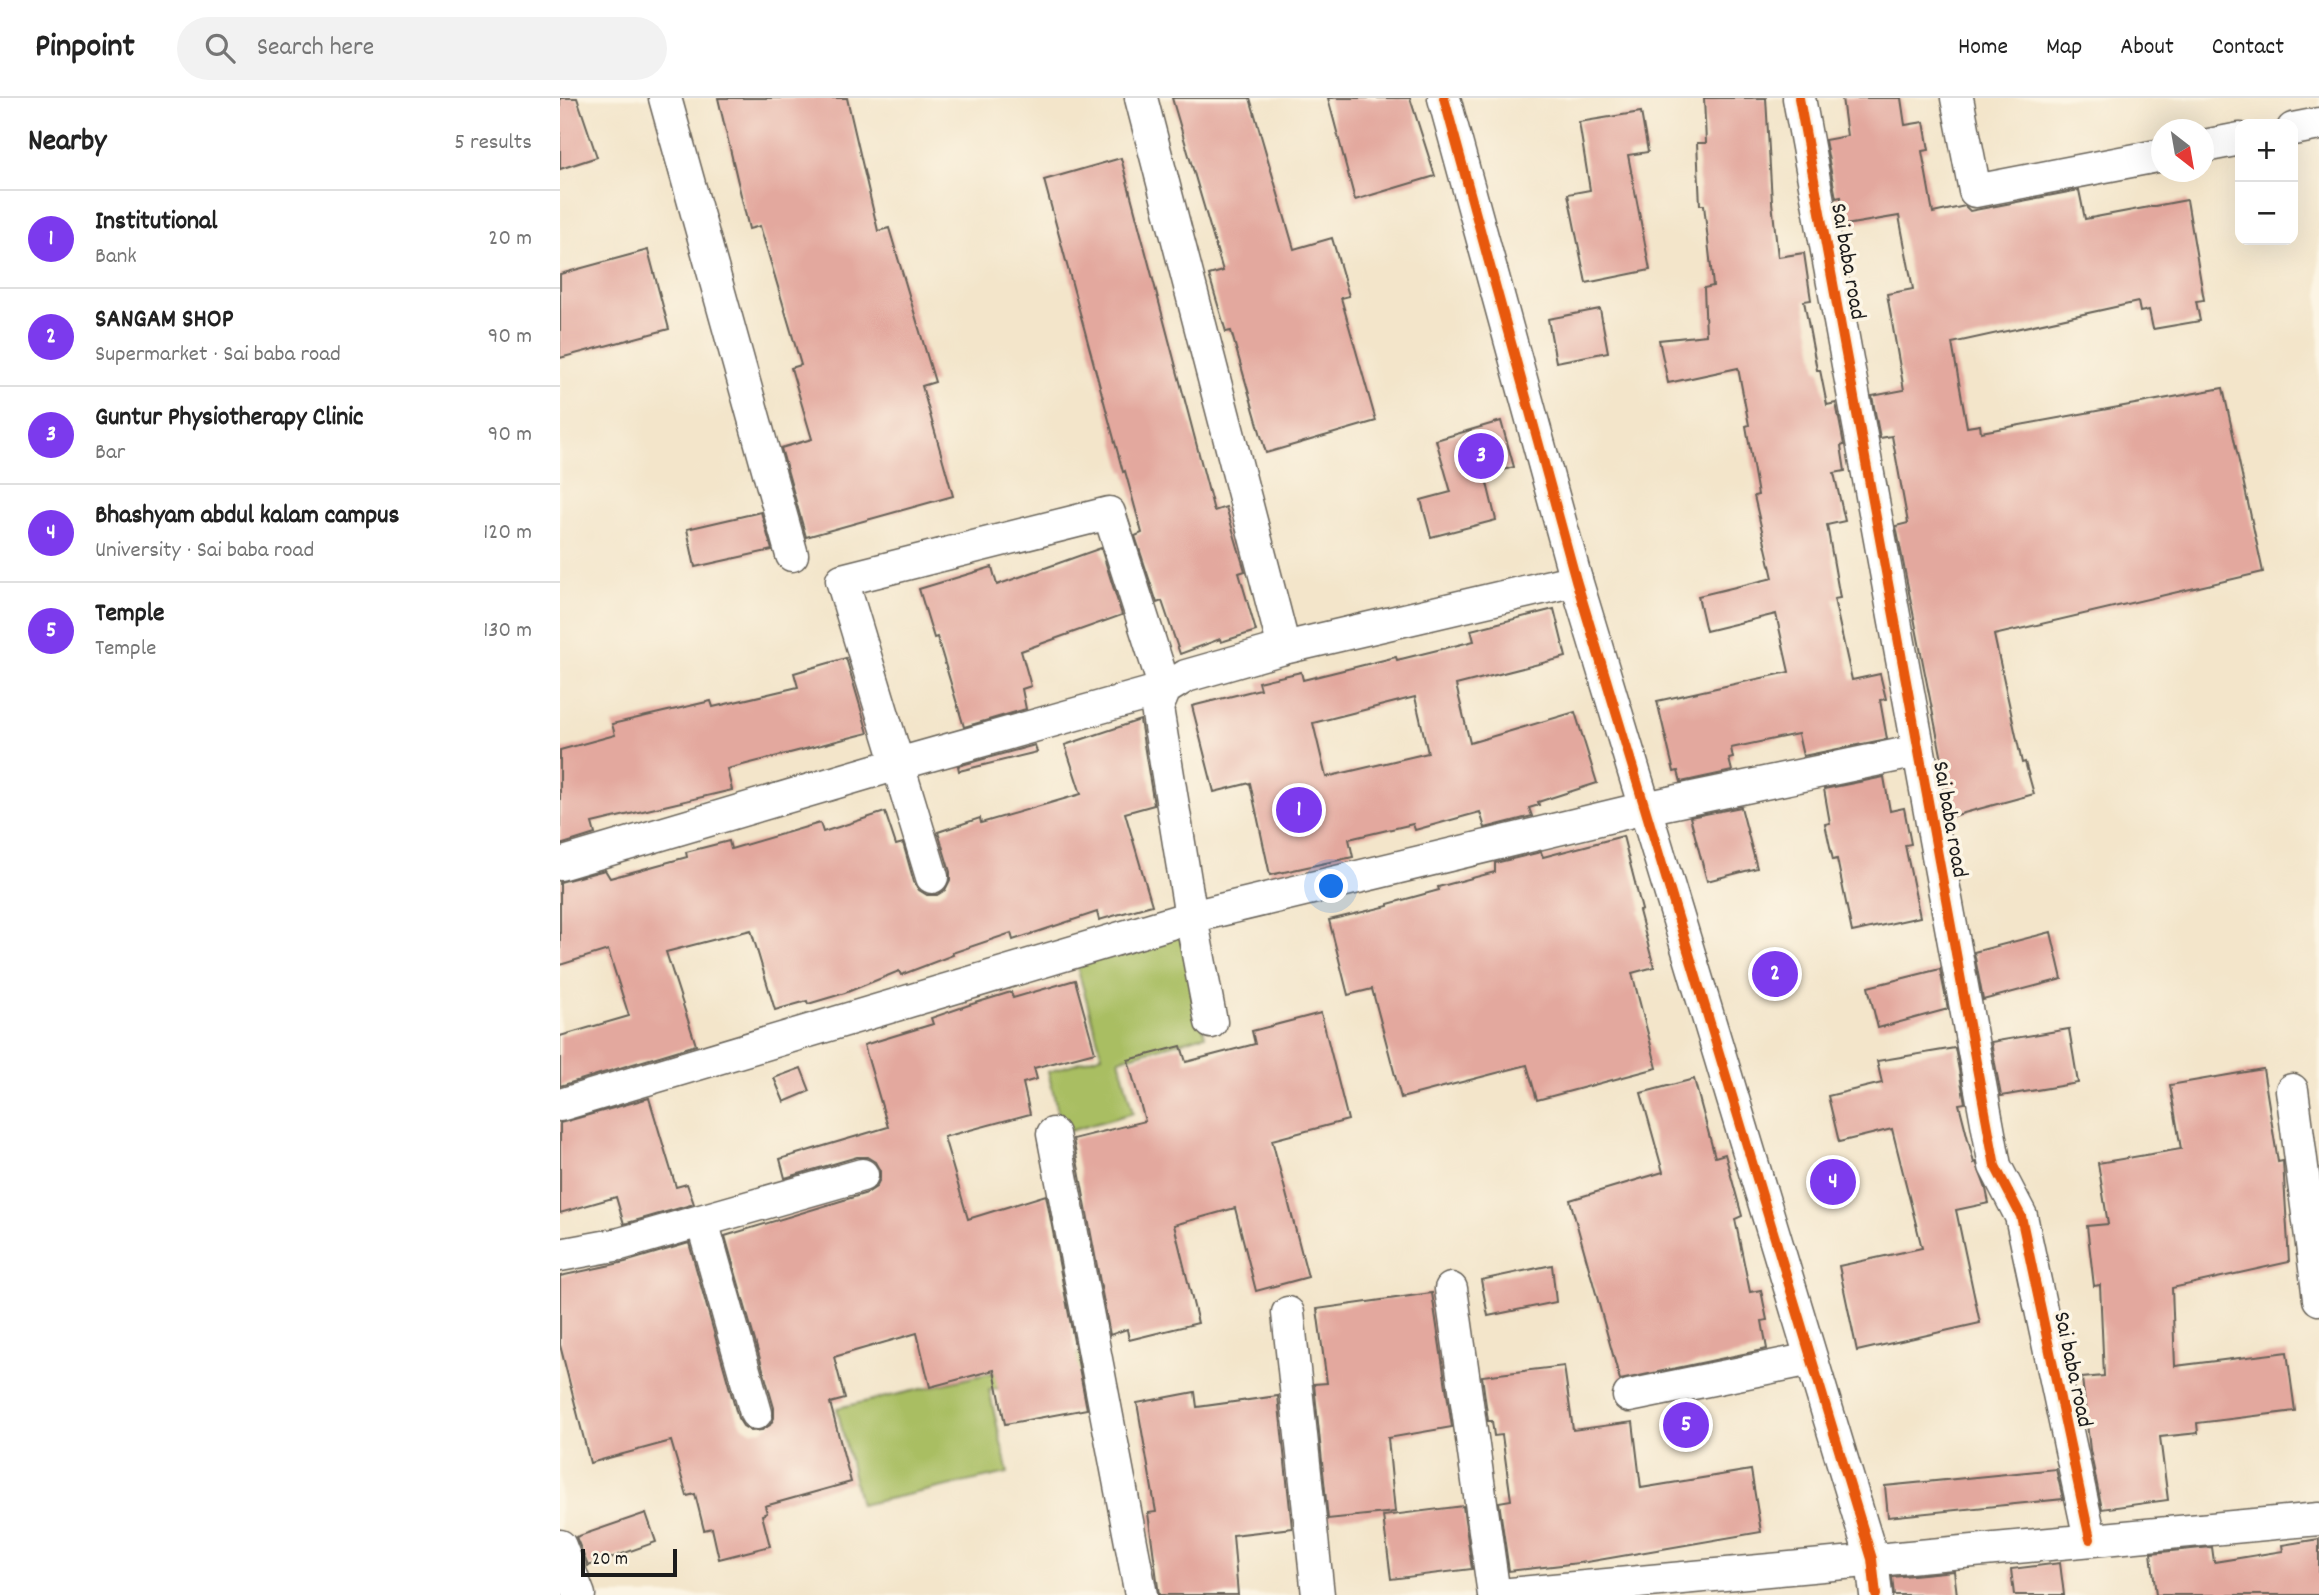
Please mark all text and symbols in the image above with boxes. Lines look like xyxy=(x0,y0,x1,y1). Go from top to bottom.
search box xyxy=(177,17,667,80)
text: Pinpoint xyxy=(35,25,135,72)
icon: search xyxy=(201,29,239,67)
text: Search here xyxy=(257,30,374,67)
text: Home xyxy=(1958,31,2008,65)
text: Map xyxy=(2046,31,2082,65)
text: About xyxy=(2120,31,2174,65)
text: Contact xyxy=(2212,31,2284,65)
north arrow xyxy=(2151,119,2214,182)
map controls xyxy=(2235,119,2298,245)
button: + xyxy=(2235,119,2298,182)
text: Nearby xyxy=(28,122,106,165)
text: 5 results xyxy=(454,127,532,160)
button: − xyxy=(2235,182,2298,245)
street label: Sai baba road xyxy=(1820,201,1873,322)
text: Institutional xyxy=(95,204,218,241)
text: 1 xyxy=(48,223,54,256)
text: 20 m xyxy=(488,223,532,256)
text: Bank xyxy=(95,241,137,274)
text: SANGAM SHOP xyxy=(95,302,234,339)
text: 2 xyxy=(46,321,56,354)
text: 90 m xyxy=(488,321,532,354)
text: Supermarket · Sai baba road xyxy=(95,339,341,372)
text: Guntur Physiotherapy Clinic xyxy=(95,400,364,437)
text: 3 xyxy=(46,419,56,452)
text: 90 m xyxy=(488,419,532,452)
pin: 3 xyxy=(1458,430,1504,482)
text: Bar xyxy=(95,437,125,470)
text: Bhashyam abdul kalam campus xyxy=(95,498,400,535)
text: 4 xyxy=(46,517,56,550)
text: 120 m xyxy=(483,517,532,550)
text: University · Sai baba road xyxy=(95,535,314,568)
text: Temple xyxy=(95,596,164,633)
text: 5 xyxy=(46,615,56,648)
text: 130 m xyxy=(483,615,532,648)
text: Temple xyxy=(95,633,156,666)
street label: Sai baba road xyxy=(1922,759,1975,880)
pin: 1 xyxy=(1276,784,1322,836)
your location xyxy=(1314,869,1348,903)
pin: 2 xyxy=(1752,948,1798,1000)
pin: 4 xyxy=(1810,1156,1856,1208)
street label: Sai baba road xyxy=(2043,1309,2100,1431)
pin: 5 xyxy=(1663,1399,1709,1451)
scale bar xyxy=(581,1546,677,1578)
text: 20 m xyxy=(592,1547,628,1574)

